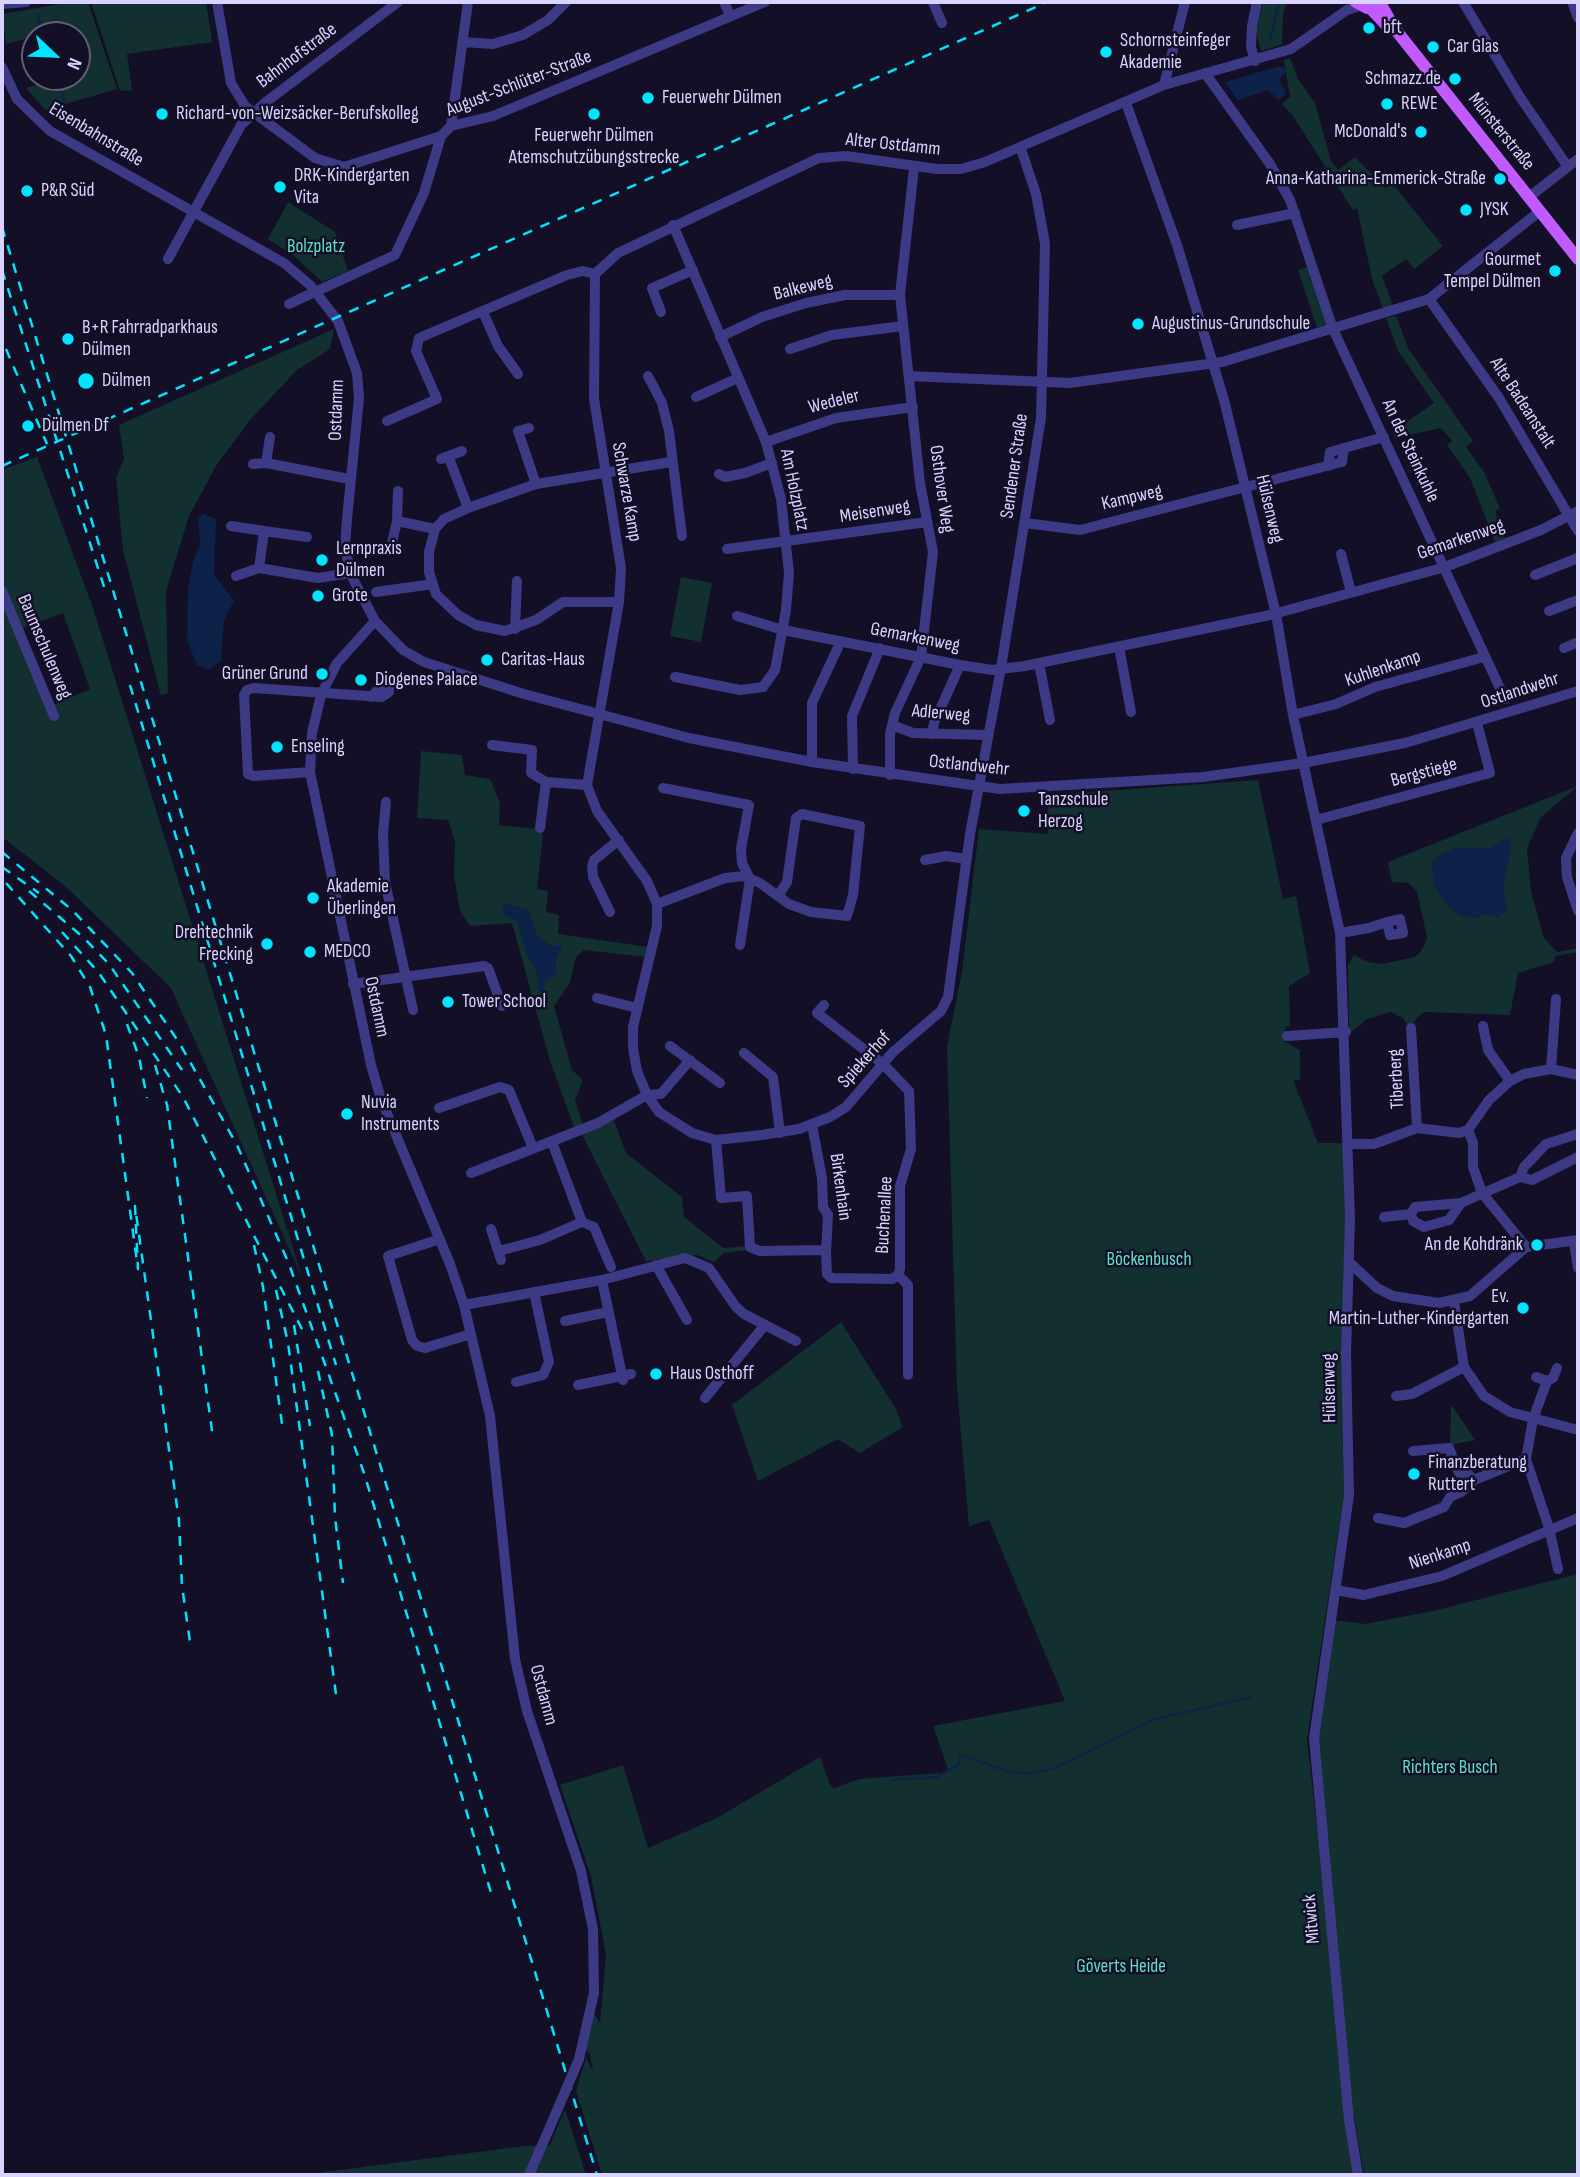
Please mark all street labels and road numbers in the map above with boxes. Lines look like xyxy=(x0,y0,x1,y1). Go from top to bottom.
street label: Bahnhofstraße xyxy=(253,19,341,93)
street label: August-Schlüter-Straße xyxy=(443,46,595,122)
street label: Münsterstraße xyxy=(1463,89,1539,175)
street label: Eisenbahnstraße xyxy=(45,98,147,172)
street label: Alter Ostdamm xyxy=(845,129,941,161)
street label: Balkeweg xyxy=(771,270,835,306)
street label: Alte Badeanstalt xyxy=(1484,353,1560,453)
street label: Ostdamm xyxy=(325,379,349,441)
street label: Wedeler xyxy=(806,385,862,419)
street label: An der Steinkuhle xyxy=(1376,396,1444,506)
street label: Sendener Straße xyxy=(996,412,1034,520)
street label: Schwarze Kamp xyxy=(606,441,646,543)
street label: Osthover Weg xyxy=(924,444,958,534)
street label: Am Holzplatz xyxy=(774,447,814,533)
street label: Hülsenweg xyxy=(1250,473,1288,545)
street label: Kampweg xyxy=(1099,480,1165,516)
street label: Meisenweg xyxy=(838,495,912,529)
street label: Gemarkenweg xyxy=(1414,514,1508,566)
street label: Baumschulenweg xyxy=(12,591,76,703)
street label: Gemarkenweg xyxy=(868,618,962,658)
street label: Kuhlenkamp xyxy=(1342,645,1424,693)
street label: Ostlandwehr xyxy=(1478,668,1562,714)
street label: Adlerweg xyxy=(911,700,971,728)
street label: Ostlandwehr xyxy=(928,750,1010,782)
street label: Bergstiege xyxy=(1388,753,1460,793)
street label: Ostdamm xyxy=(358,975,394,1039)
street label: Spiekerhof xyxy=(834,1027,896,1093)
street label: Tiberberg xyxy=(1384,1048,1410,1110)
street label: Birkenhain xyxy=(824,1152,856,1222)
street label: Buchenallee xyxy=(872,1176,898,1254)
street label: Hülsenweg xyxy=(1318,1353,1342,1423)
street label: Nienkamp xyxy=(1406,1534,1474,1576)
street label: Ostdamm xyxy=(524,1662,562,1728)
street label: Mitwick xyxy=(1298,1893,1326,1945)

